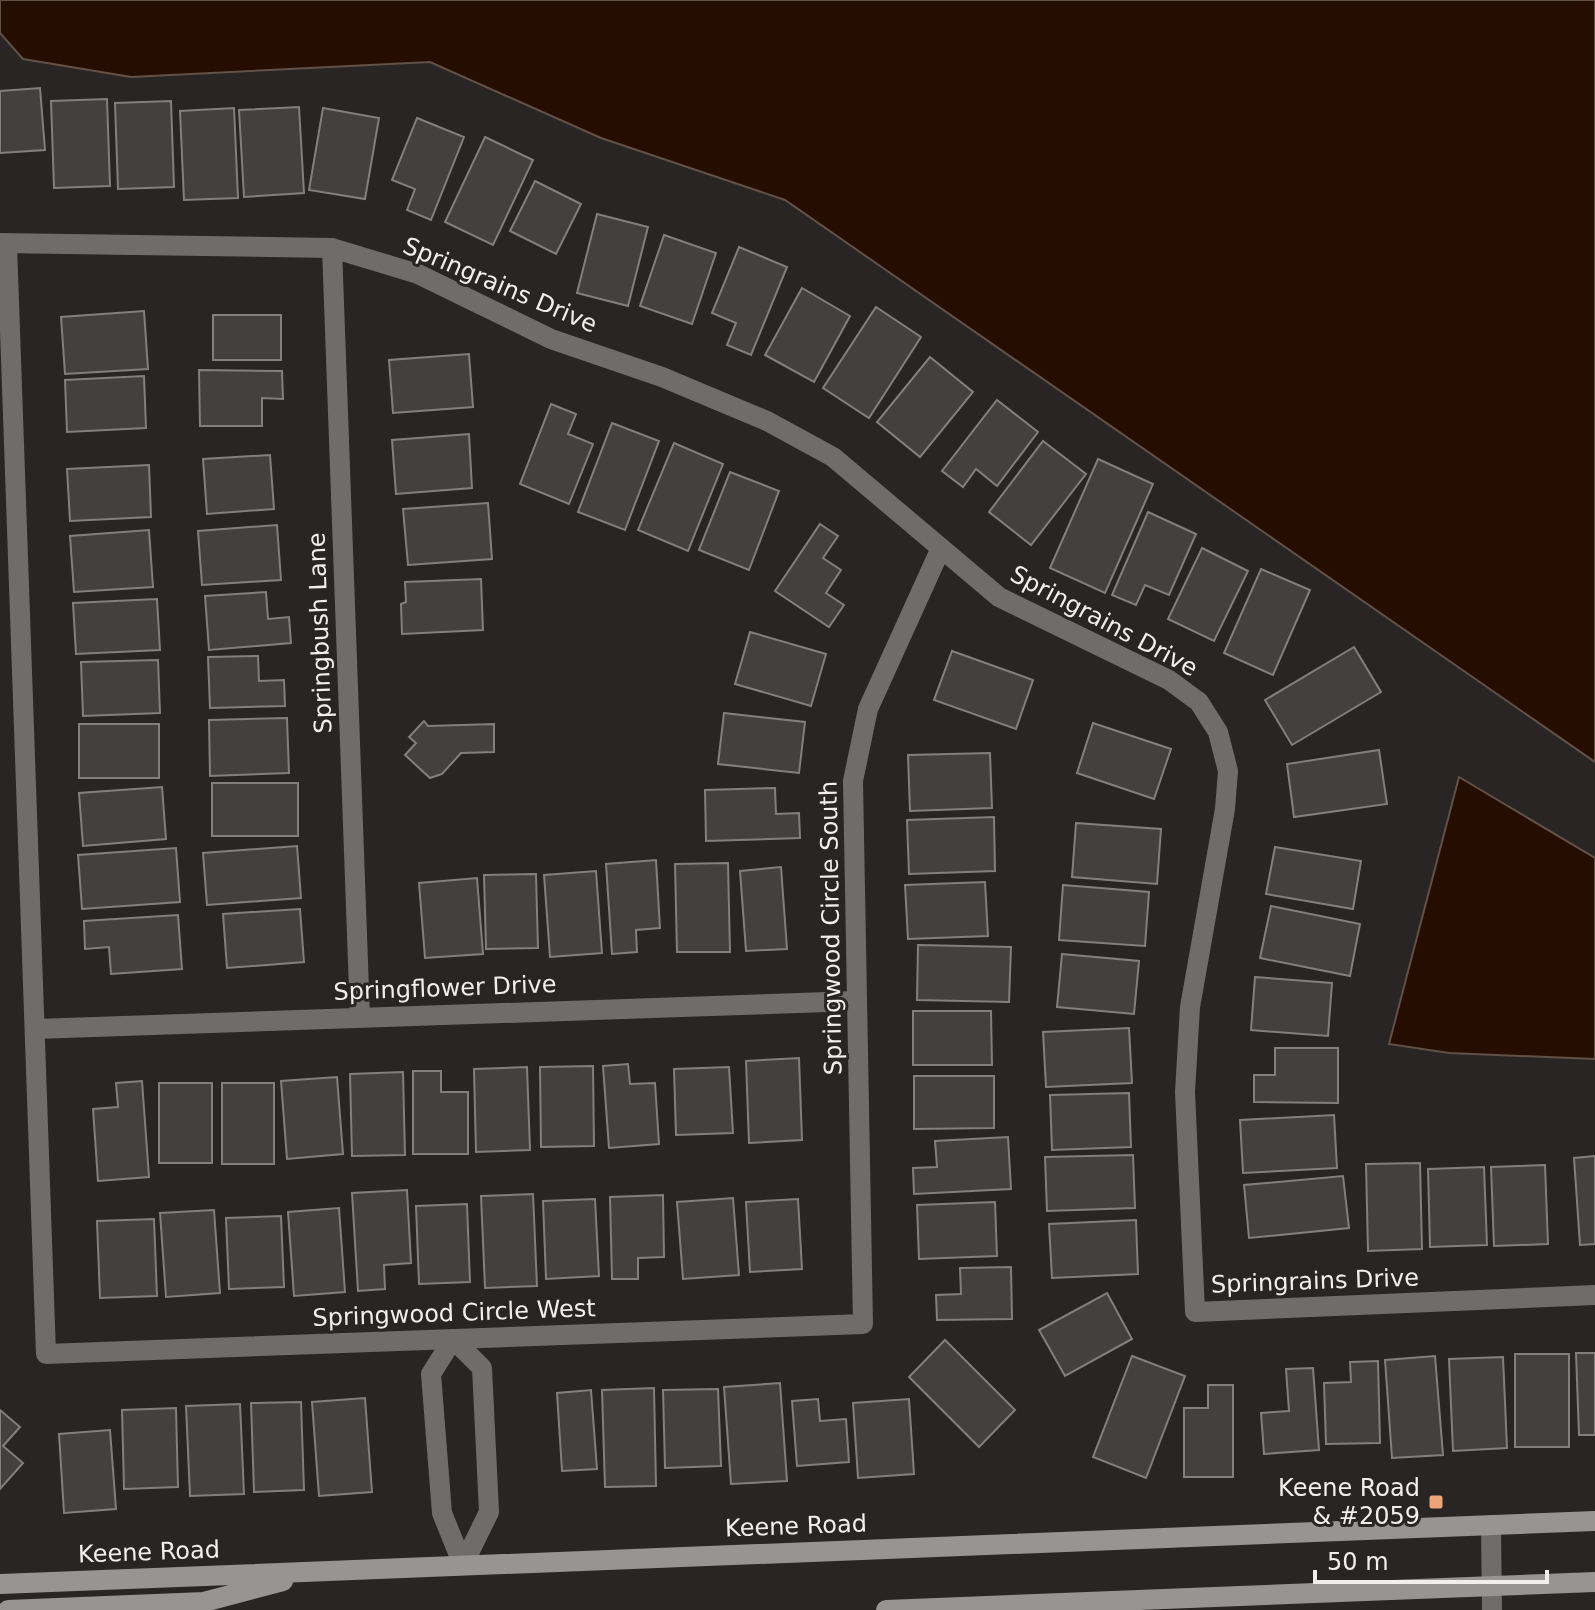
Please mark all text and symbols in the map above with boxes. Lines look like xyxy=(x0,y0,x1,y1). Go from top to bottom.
street label: Springrains Drive xyxy=(399,231,601,339)
street label: Springbush Lane xyxy=(302,532,338,734)
street label: Springrains Drive xyxy=(1006,560,1202,682)
street label: Springwood Circle South xyxy=(814,781,848,1075)
street label: Springflower Drive xyxy=(333,970,557,1006)
street label: Springrains Drive xyxy=(1211,1263,1419,1299)
street label: Springwood Circle West xyxy=(312,1294,596,1332)
place label: Keene Road & #2059 xyxy=(1278,1474,1420,1530)
marker: Keene Road & #2059 xyxy=(1427,1493,1445,1511)
street label: Keene Road xyxy=(725,1510,867,1542)
scale bar xyxy=(1315,1534,1547,1584)
street label: Keene Road xyxy=(78,1536,220,1568)
text: 50 m xyxy=(1327,1548,1389,1576)

